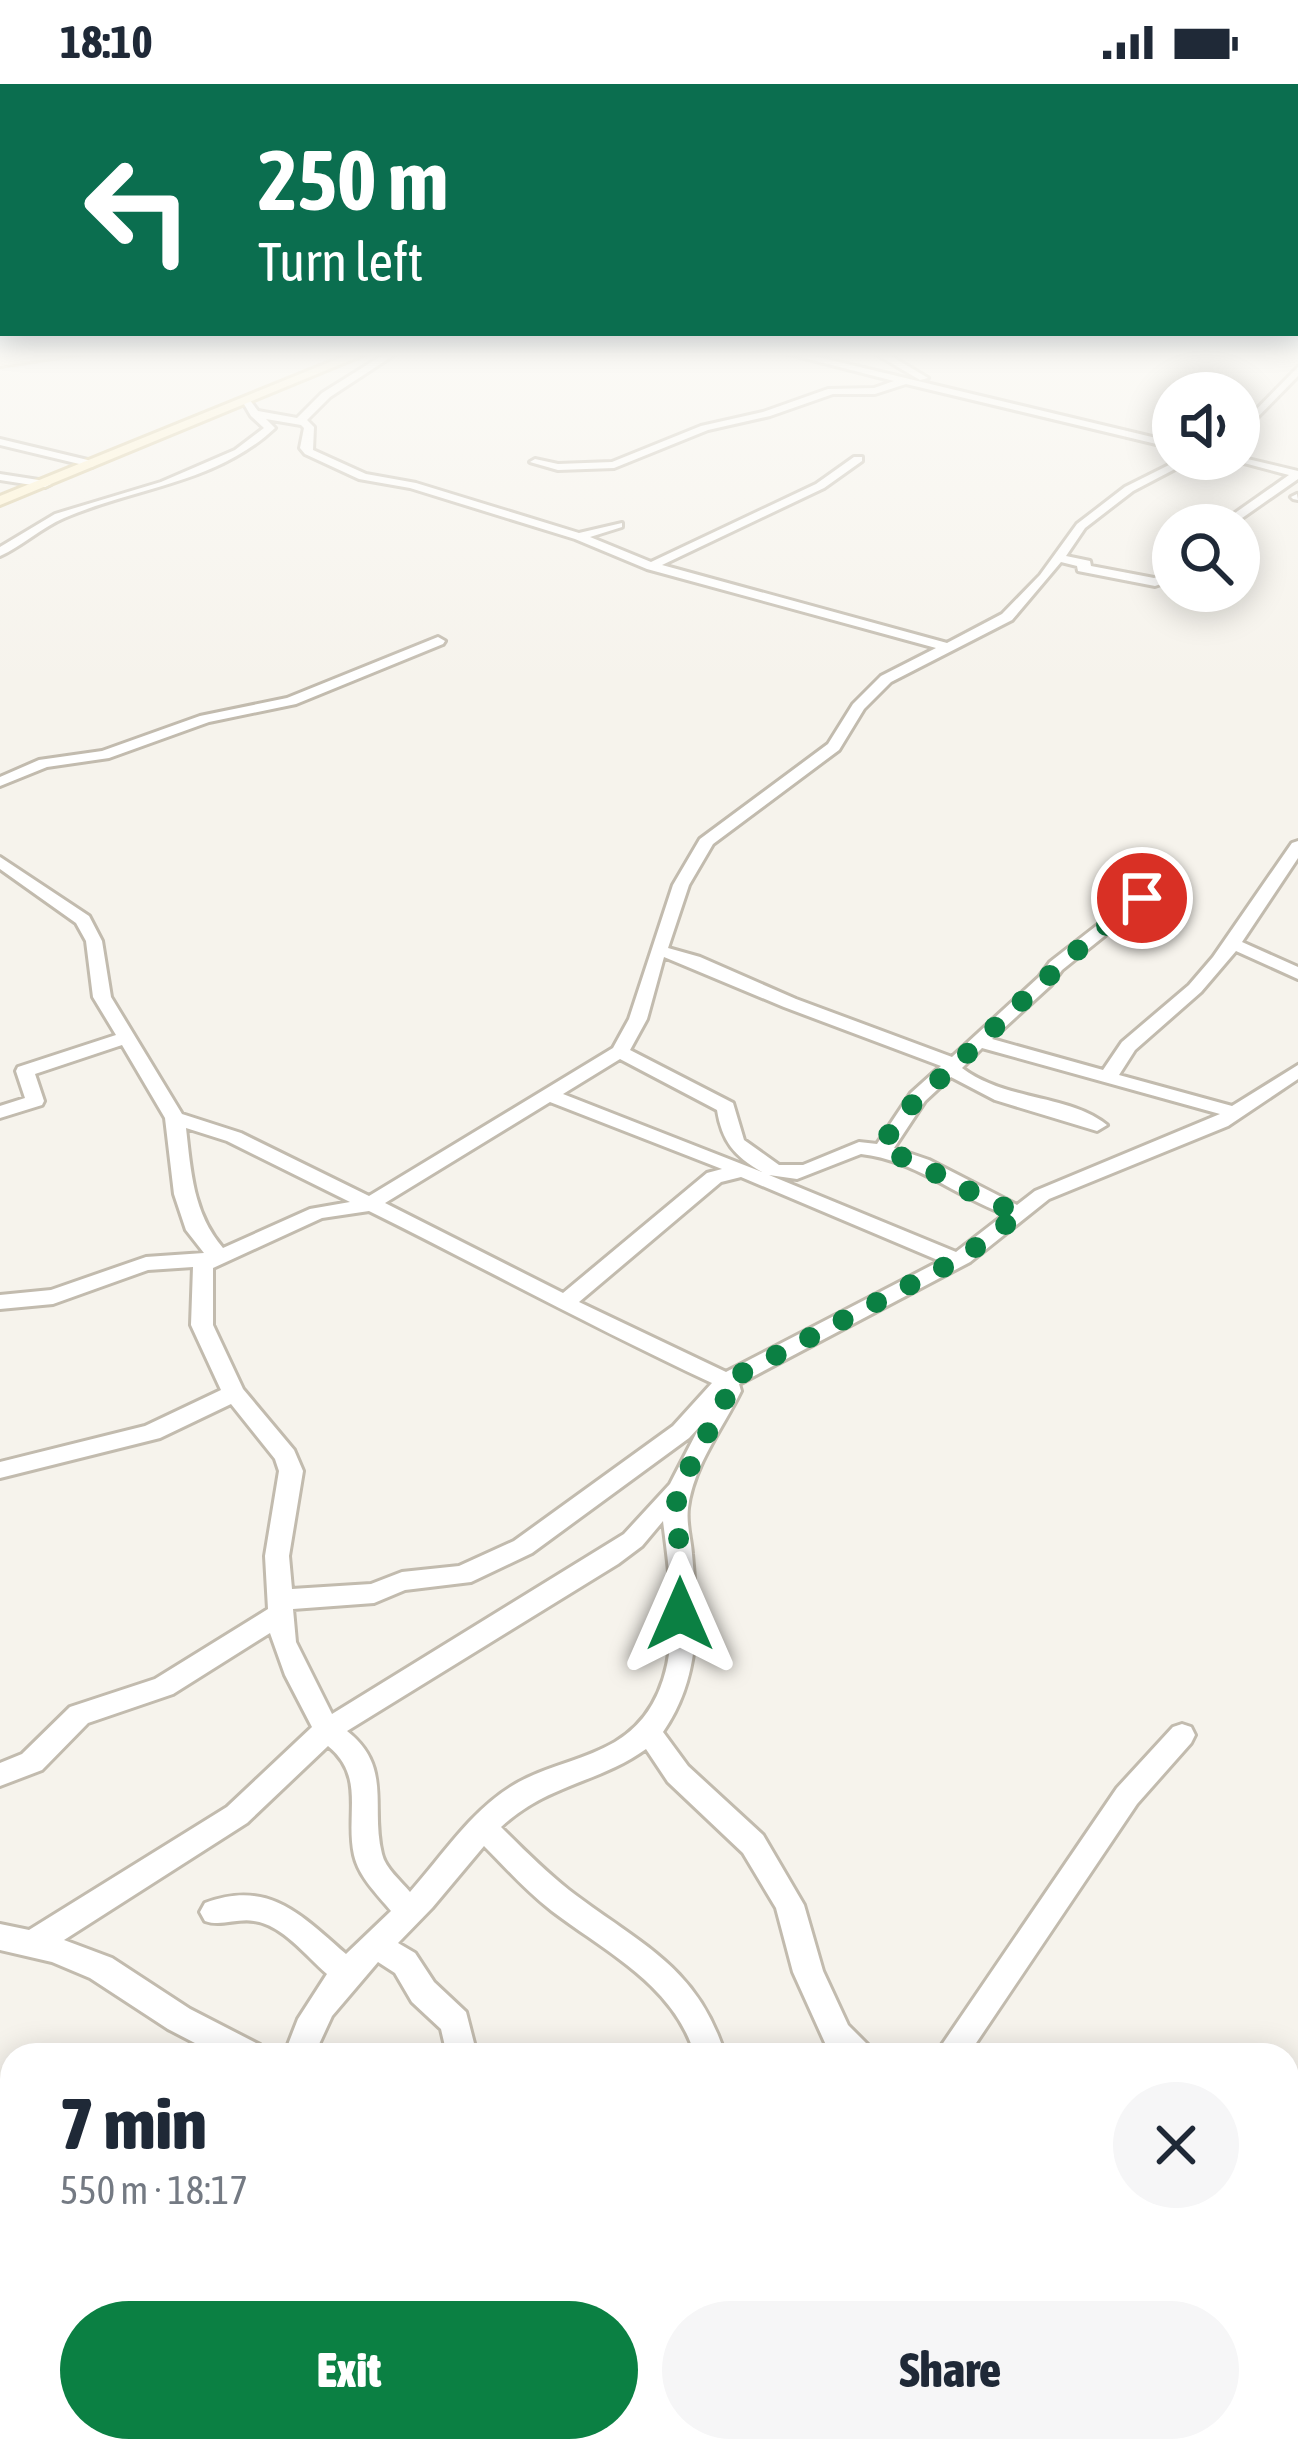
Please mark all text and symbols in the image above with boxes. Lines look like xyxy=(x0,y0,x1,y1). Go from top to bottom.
text: 18:10 xyxy=(60,16,153,68)
icon: left xyxy=(60,132,216,288)
text: 250 m xyxy=(258,132,448,228)
text: Turn left xyxy=(258,231,423,292)
map controls xyxy=(1152,372,1260,612)
button: sound xyxy=(1152,372,1260,480)
button: search xyxy=(1152,504,1260,612)
pin xyxy=(1091,847,1193,949)
icon: arrive xyxy=(1109,865,1175,931)
position arrow xyxy=(617,1551,743,1677)
text: 7 min xyxy=(60,2082,207,2164)
button: close xyxy=(1113,2082,1239,2208)
text: 550 m · 18:17 xyxy=(60,2168,248,2212)
button: Exit xyxy=(60,2301,638,2439)
button: Share xyxy=(662,2301,1239,2439)

